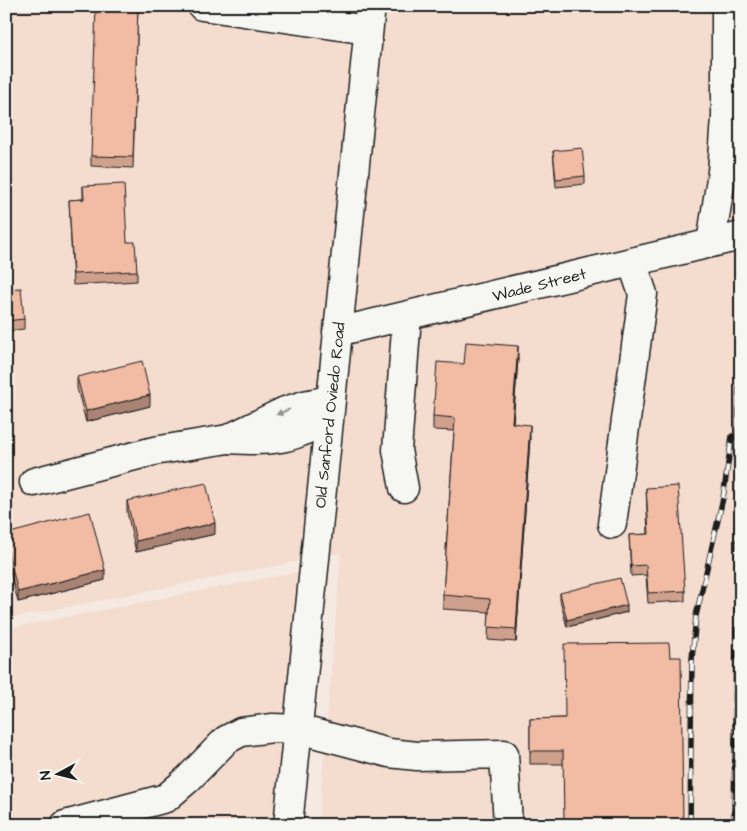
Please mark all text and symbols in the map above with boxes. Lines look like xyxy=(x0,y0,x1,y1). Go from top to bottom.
street label: Wade Street xyxy=(490,263,589,307)
street label: Old Sanford Oviedo Road xyxy=(309,321,351,509)
one-way arrow xyxy=(275,408,290,416)
north arrow xyxy=(32,748,82,798)
text: N xyxy=(36,770,57,781)

